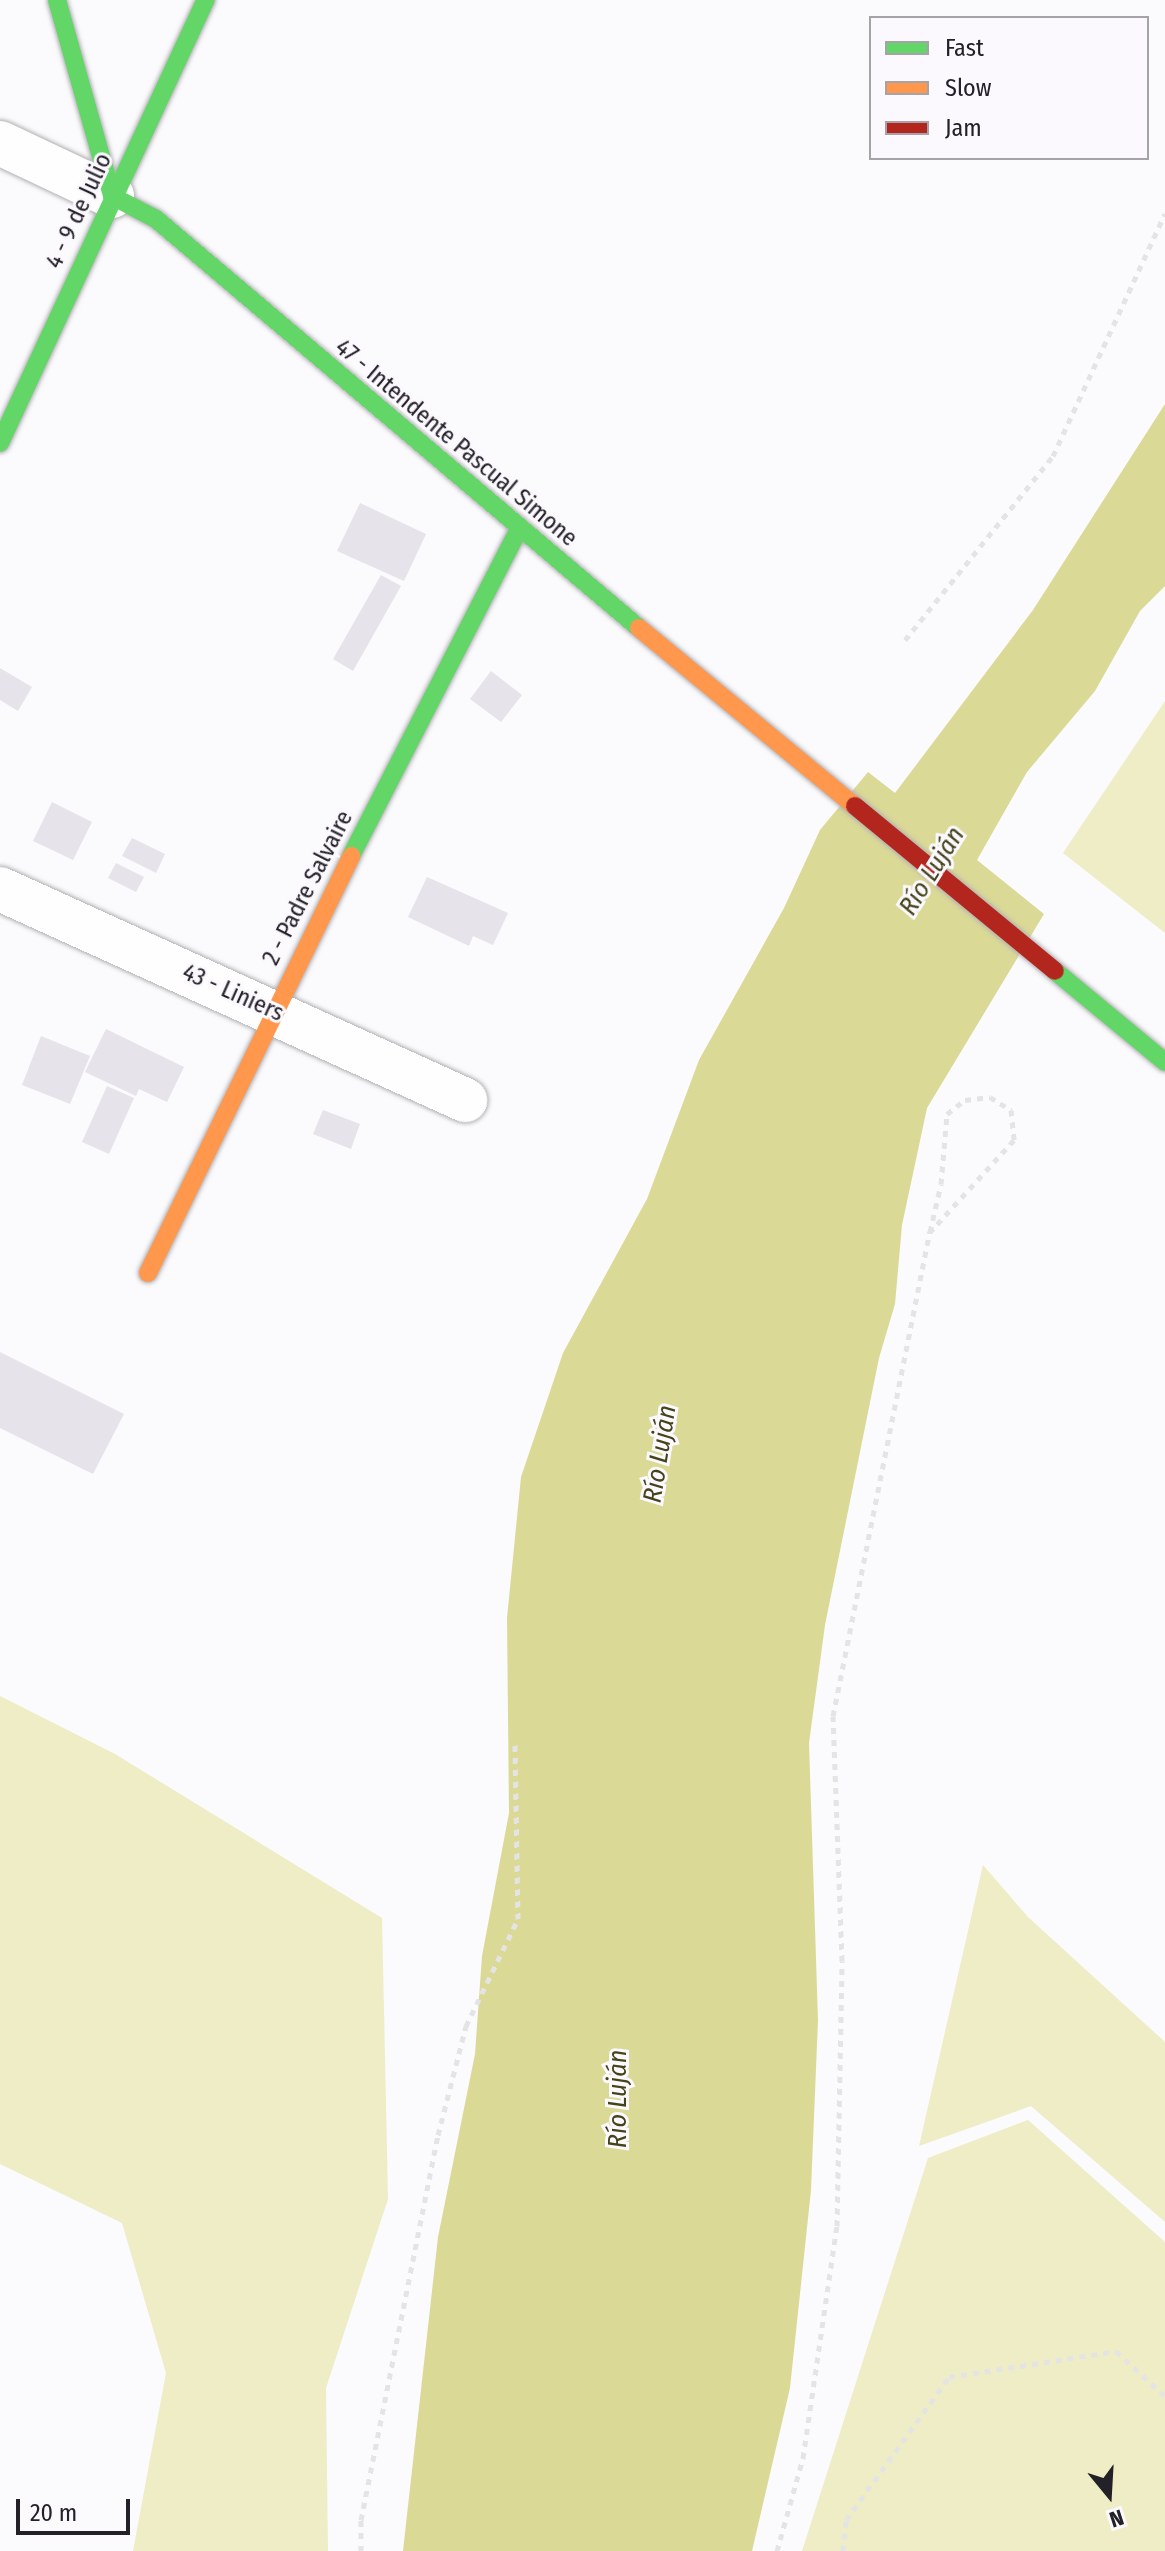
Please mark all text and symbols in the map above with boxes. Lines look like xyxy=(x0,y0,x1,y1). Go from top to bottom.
legend xyxy=(869,16,1149,160)
text: Fast xyxy=(945,34,984,62)
text: Slow xyxy=(945,74,991,102)
text: Jam xyxy=(945,114,982,142)
street label: 4 - 9 de Julio xyxy=(40,149,118,273)
street label: 47 - Intendente Pascual Simone xyxy=(329,333,583,553)
street label: 2 - Padre Salvaire xyxy=(257,806,359,970)
water label: Río Luján xyxy=(893,821,971,921)
street label: 43 - Liniers xyxy=(178,958,288,1028)
water label: Río Luján xyxy=(637,1403,683,1505)
water label: Río Luján xyxy=(602,2050,634,2148)
north arrow xyxy=(1069,2455,1149,2535)
scale bar xyxy=(20,2483,134,2533)
text: 20 m xyxy=(30,2499,77,2527)
text: N xyxy=(1106,2503,1127,2533)

